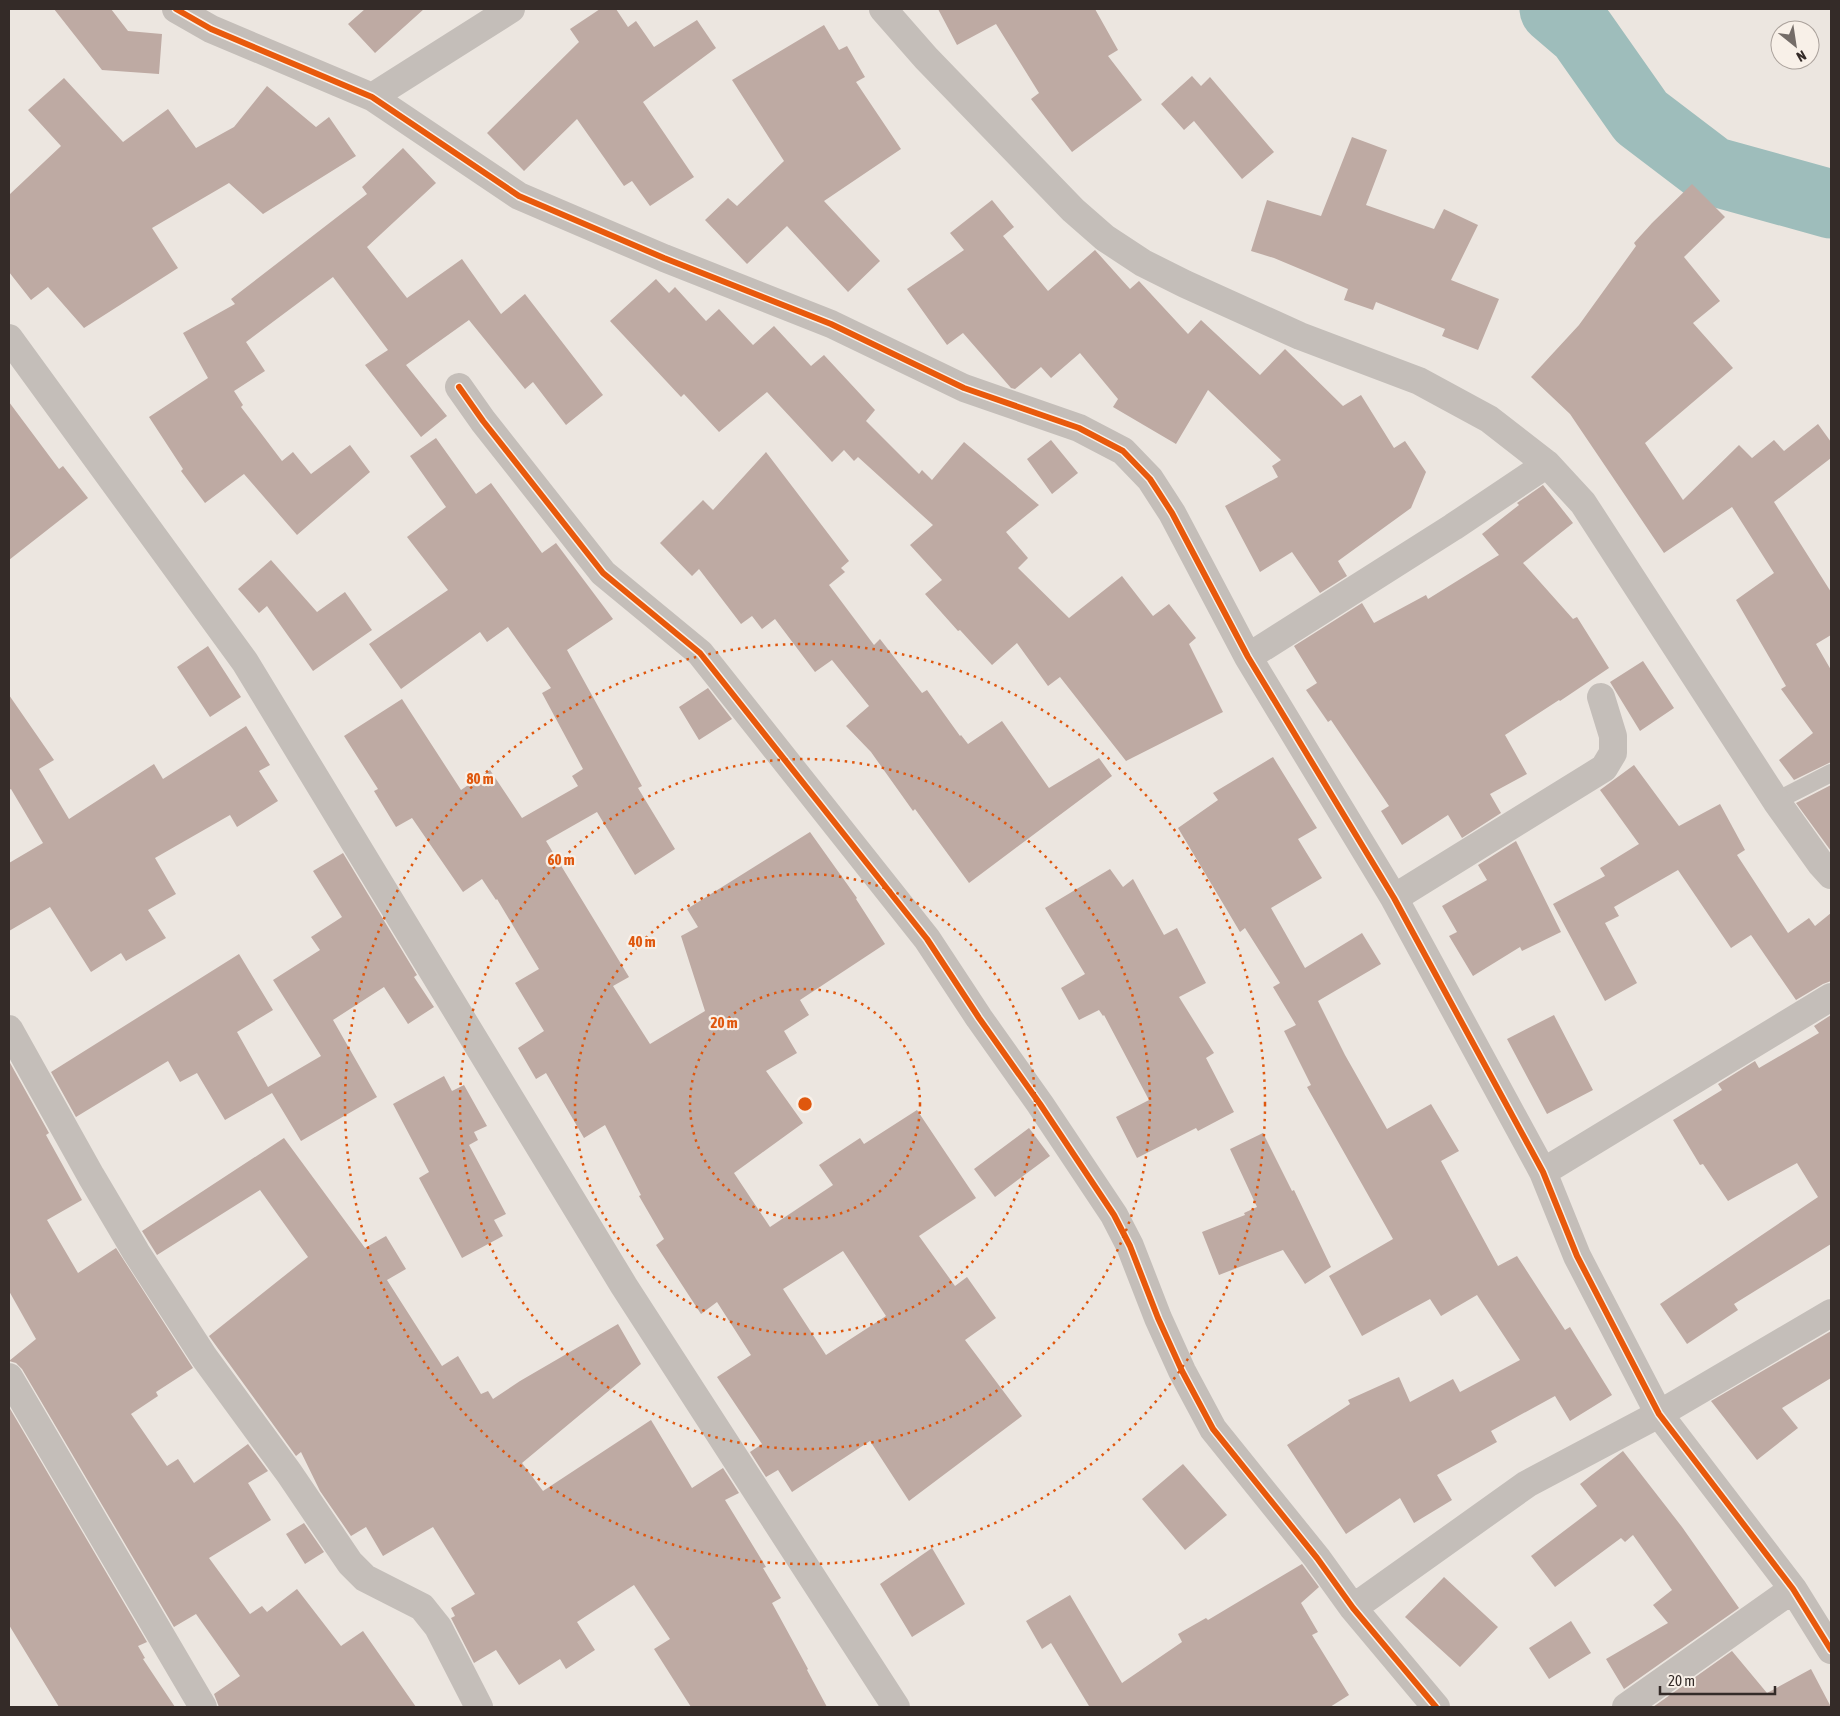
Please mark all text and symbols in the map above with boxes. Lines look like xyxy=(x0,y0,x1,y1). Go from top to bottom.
north arrow xyxy=(1770,20,1820,70)
text: N xyxy=(1794,47,1809,65)
text: 80 m xyxy=(467,770,494,787)
text: 60 m xyxy=(548,851,575,868)
text: 40 m xyxy=(628,933,656,950)
text: 20 m xyxy=(711,1014,738,1031)
centre of rings xyxy=(796,1095,814,1113)
scale bar xyxy=(1660,1664,1775,1696)
text: 20 m xyxy=(1668,1672,1695,1689)

